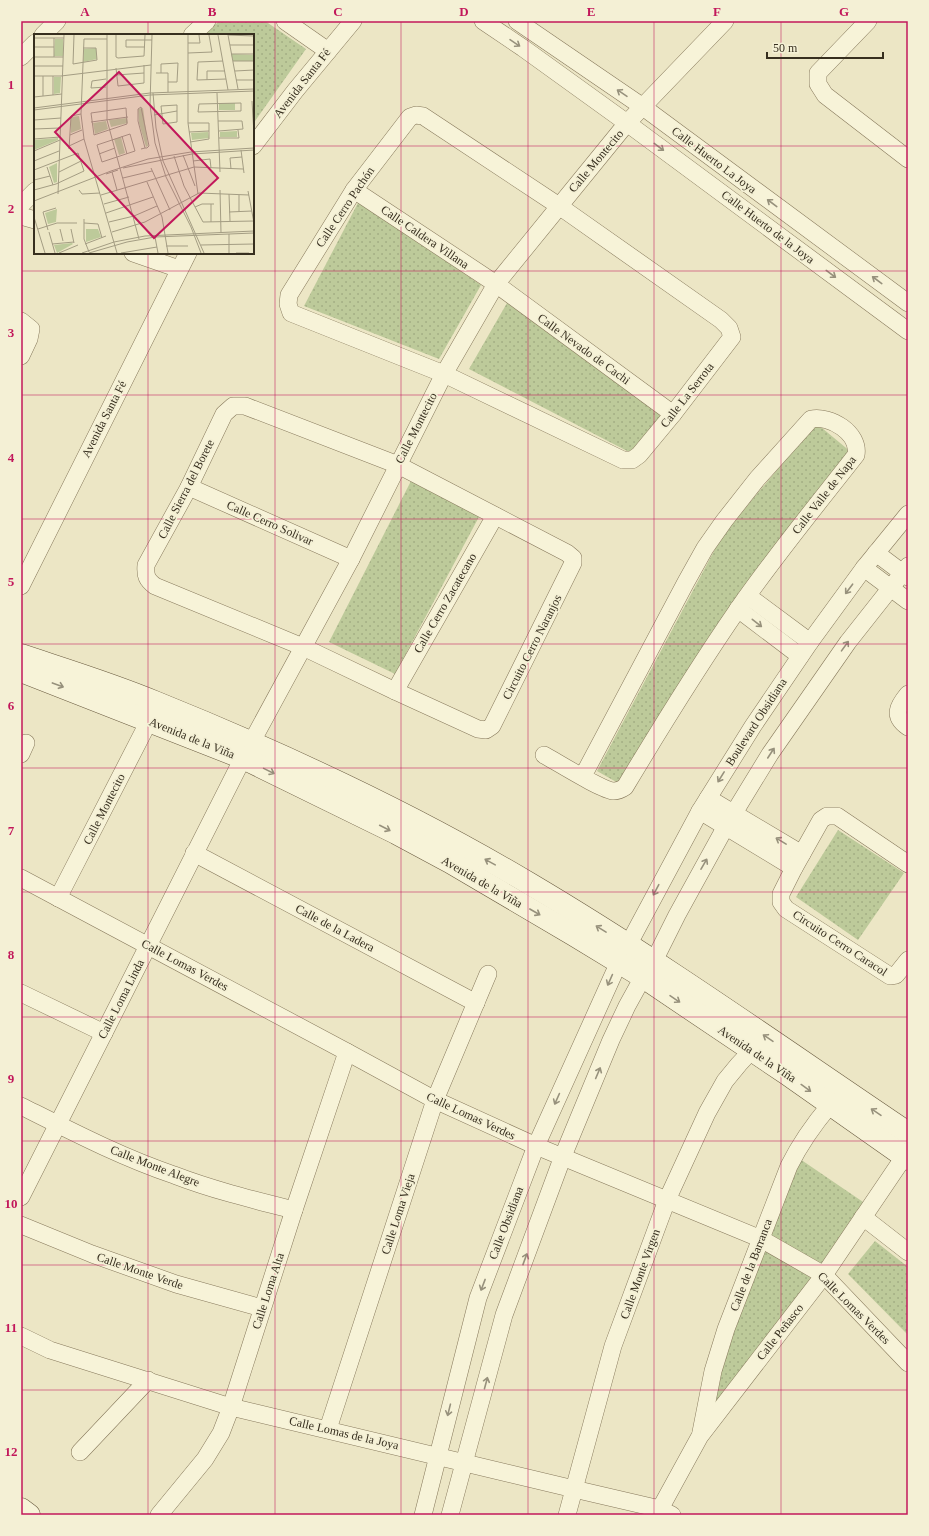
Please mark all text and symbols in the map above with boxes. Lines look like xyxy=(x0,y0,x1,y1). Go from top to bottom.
text: A xyxy=(80,4,90,19)
text: B xyxy=(208,4,217,19)
text: C xyxy=(333,4,343,19)
text: D xyxy=(459,4,469,19)
text: E xyxy=(587,4,595,19)
text: F xyxy=(713,4,721,19)
text: G xyxy=(839,4,849,19)
inset map xyxy=(34,34,254,254)
scale bar xyxy=(767,34,883,60)
one-way arrow xyxy=(509,39,521,47)
text: 50 m xyxy=(773,41,798,55)
street label: Avenida Santa Fé xyxy=(270,45,334,121)
text: 1 xyxy=(8,77,14,92)
one-way arrow xyxy=(617,89,628,97)
street label: Calle Huerto La Joya xyxy=(669,124,760,197)
street label: Calle Montecito xyxy=(566,127,626,195)
one-way arrow xyxy=(653,142,664,151)
street label: Calle Cerro Pachón xyxy=(313,164,377,250)
street label: Calle Huerto de la Joya xyxy=(719,188,818,267)
one-way arrow xyxy=(767,199,778,207)
text: 2 xyxy=(8,201,14,216)
street label: Calle Caldera Villana xyxy=(378,202,472,272)
one-way arrow xyxy=(825,270,836,278)
one-way arrow xyxy=(871,276,882,284)
street label: Calle Nevado de Cachi xyxy=(535,311,634,388)
text: 3 xyxy=(8,325,15,340)
street label: Calle La Serrota xyxy=(657,359,717,430)
street label: Avenida Santa Fé xyxy=(79,378,129,460)
street label: Calle Montecito xyxy=(392,390,440,466)
street label: Calle Sierra del Borete xyxy=(155,437,217,541)
text: 4 xyxy=(8,450,15,465)
street label: Calle Valle de Napa xyxy=(789,453,859,537)
street label: Calle Cerro Solivar xyxy=(225,498,315,548)
street label: Calle Cerro Zacatecano xyxy=(411,550,479,656)
text: 5 xyxy=(8,574,15,589)
one-way arrow xyxy=(845,583,853,594)
street label: Circuito Cerro Naranjos xyxy=(499,592,565,702)
one-way arrow xyxy=(751,619,762,627)
one-way arrow xyxy=(841,641,849,652)
street label: Boulevard Obsidiana xyxy=(722,675,790,768)
one-way arrow xyxy=(51,681,63,689)
text: 6 xyxy=(8,698,15,713)
street label: Avenida de la Viña xyxy=(147,714,237,762)
one-way arrow xyxy=(767,747,775,758)
one-way arrow xyxy=(262,768,274,775)
street label: Calle Montecito xyxy=(80,771,128,847)
one-way arrow xyxy=(716,771,724,783)
text: 7 xyxy=(8,823,15,838)
one-way arrow xyxy=(379,825,391,832)
one-way arrow xyxy=(775,837,787,845)
street label: Avenida de la Viña xyxy=(439,853,526,911)
one-way arrow xyxy=(484,857,496,865)
one-way arrow xyxy=(701,858,709,870)
one-way arrow xyxy=(652,884,660,896)
street label: Calle de la Ladera xyxy=(293,901,378,955)
street label: Circuito Cerro Caracol xyxy=(790,907,890,979)
one-way arrow xyxy=(529,909,541,917)
one-way arrow xyxy=(595,924,607,932)
street label: Calle Lomas Verdes xyxy=(139,936,231,994)
text: 8 xyxy=(8,947,15,962)
street label: Calle Loma Linda xyxy=(95,956,147,1041)
one-way arrow xyxy=(606,974,613,986)
one-way arrow xyxy=(669,995,680,1003)
street label: Avenida de la Viña xyxy=(715,1023,799,1086)
one-way arrow xyxy=(762,1034,774,1042)
one-way arrow xyxy=(594,1067,602,1079)
text: 9 xyxy=(8,1071,15,1086)
one-way arrow xyxy=(800,1083,811,1092)
street label: Calle Lomas Verdes xyxy=(424,1089,518,1143)
one-way arrow xyxy=(553,1092,560,1104)
one-way arrow xyxy=(870,1107,882,1115)
street label: Calle Monte Alegre xyxy=(108,1143,202,1189)
street label: Calle Loma Vieja xyxy=(378,1171,418,1256)
street label: Calle Obsidiana xyxy=(486,1184,527,1261)
text: 10 xyxy=(5,1196,18,1211)
street label: Calle de la Barranca xyxy=(727,1216,775,1313)
street label: Calle Monte Virgen xyxy=(617,1227,663,1321)
street label: Calle Monte Verde xyxy=(95,1250,185,1292)
street label: Calle Loma Alta xyxy=(249,1250,287,1331)
one-way arrow xyxy=(521,1253,529,1265)
street label: Calle Lomas Verdes xyxy=(815,1269,893,1347)
one-way arrow xyxy=(479,1278,487,1290)
street label: Calle Peñasco xyxy=(754,1301,806,1363)
text: 11 xyxy=(5,1320,17,1335)
one-way arrow xyxy=(483,1377,490,1390)
one-way arrow xyxy=(445,1403,453,1416)
street label: Calle Lomas de la Joya xyxy=(288,1414,401,1453)
text: 12 xyxy=(5,1444,18,1459)

